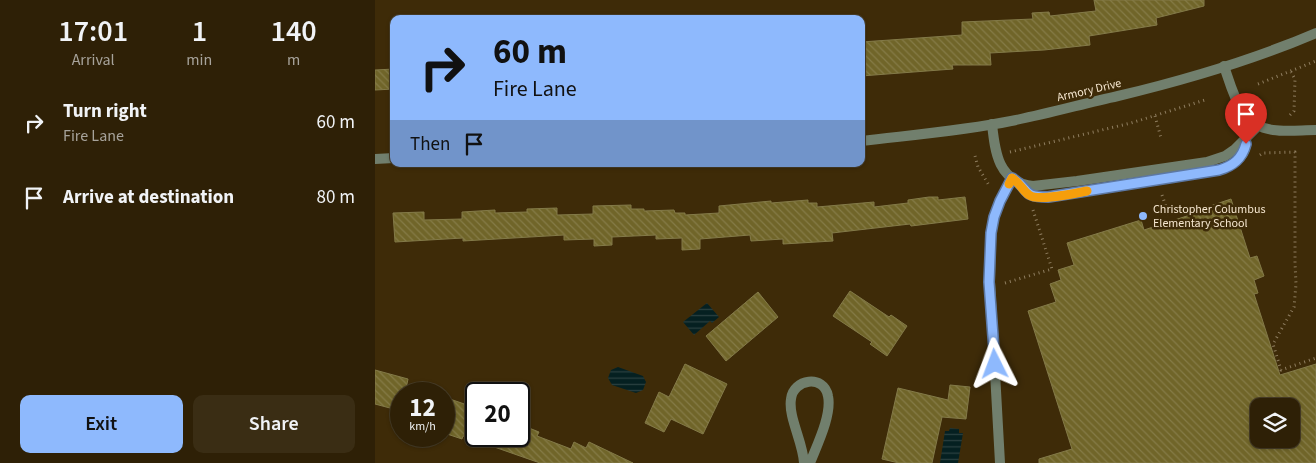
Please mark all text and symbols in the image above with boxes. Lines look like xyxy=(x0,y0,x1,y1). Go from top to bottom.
text: 17:01 xyxy=(58,10,128,53)
text: 1 xyxy=(192,10,207,53)
text: 140 xyxy=(271,10,317,53)
text: 60 m xyxy=(493,27,567,77)
icon: right xyxy=(410,35,475,100)
text: Arrival xyxy=(72,49,115,71)
text: min xyxy=(186,49,212,71)
text: m xyxy=(287,49,300,71)
text: Fire Lane xyxy=(493,73,577,105)
street label: Armory Drive xyxy=(1055,75,1123,106)
pin xyxy=(1225,93,1267,144)
text: Turn right xyxy=(63,98,147,125)
icon: arrive xyxy=(1232,100,1260,128)
icon: right xyxy=(20,109,48,137)
text: 60 m xyxy=(317,109,355,136)
text: Fire Lane xyxy=(63,125,124,147)
icon: arrive xyxy=(460,130,488,158)
text: Then xyxy=(410,131,450,158)
icon: arrive xyxy=(20,184,48,212)
text: Arrive at destination xyxy=(63,184,234,211)
text: 80 m xyxy=(317,184,355,211)
place label: Christopher Columbus Elementary School xyxy=(1153,201,1265,232)
marker: Christopher Columbus Elementary School xyxy=(1137,210,1149,222)
position arrow xyxy=(968,337,1020,389)
speed limit sign: 20 xyxy=(465,382,530,447)
text: 12 xyxy=(409,390,436,426)
button: Exit xyxy=(20,395,183,453)
button: Share xyxy=(193,395,355,453)
map controls xyxy=(1250,398,1300,448)
button: layers xyxy=(1250,398,1300,448)
text: km/h xyxy=(409,418,436,435)

